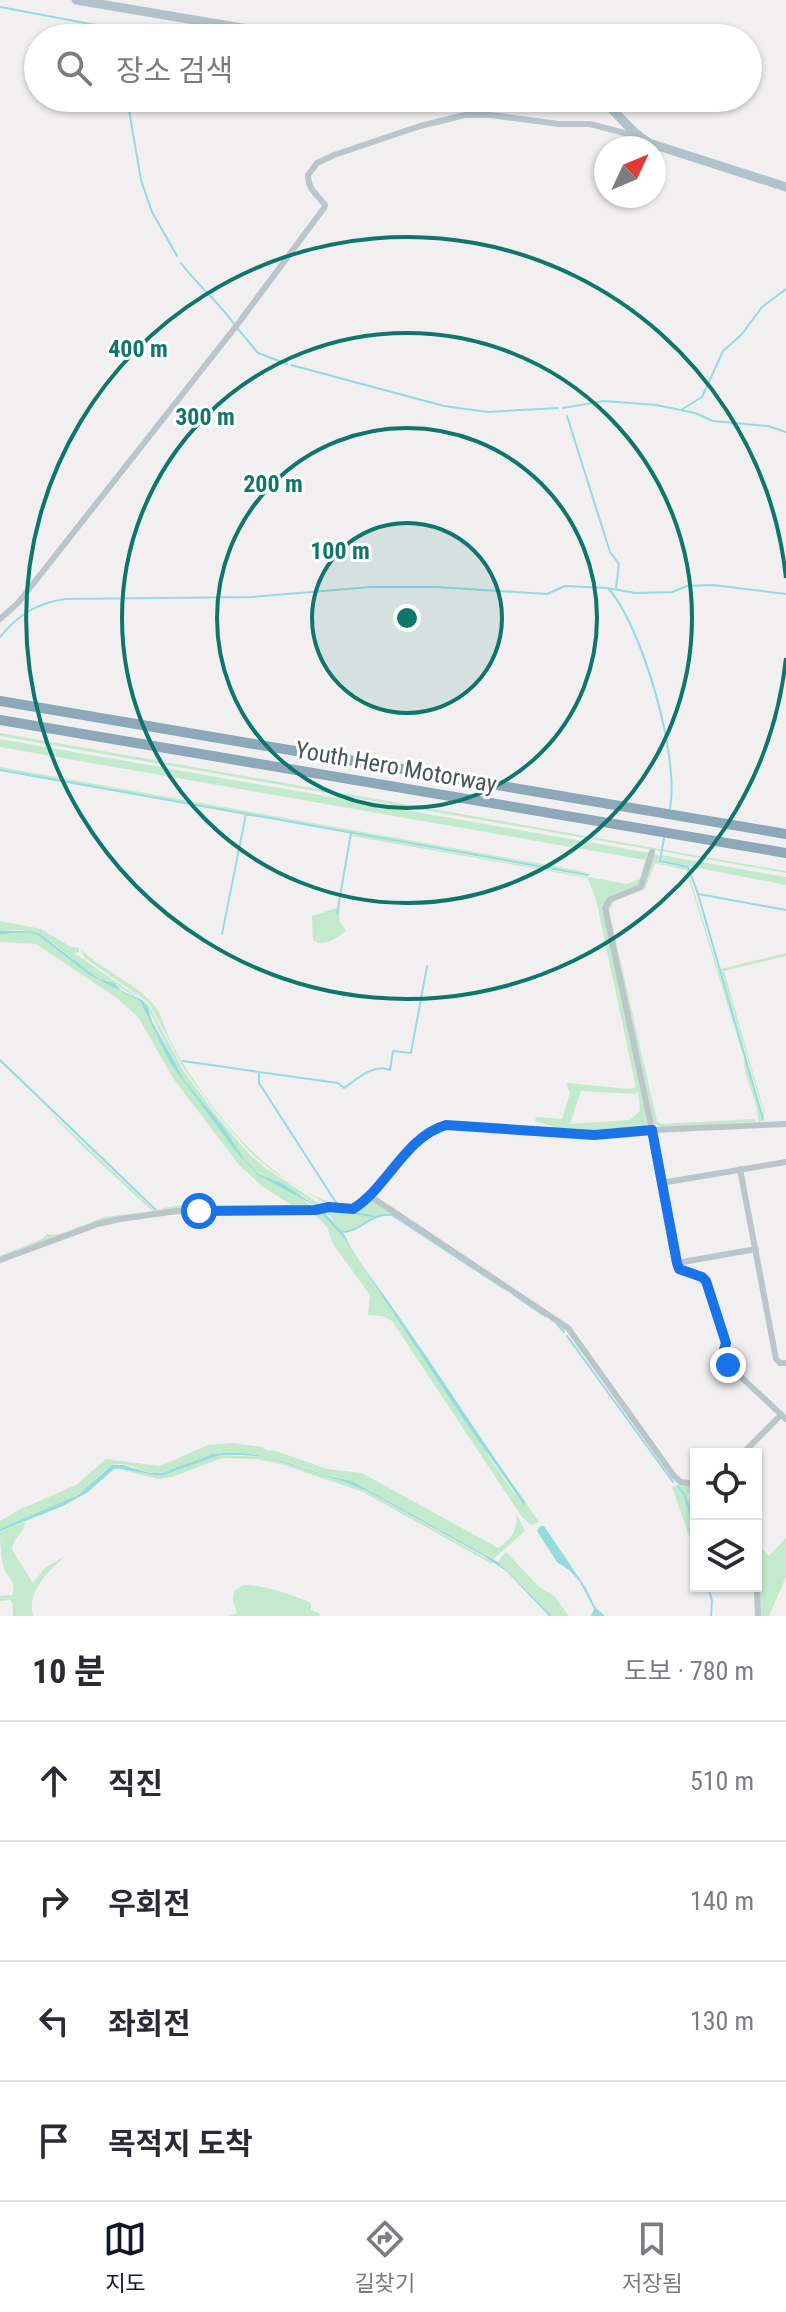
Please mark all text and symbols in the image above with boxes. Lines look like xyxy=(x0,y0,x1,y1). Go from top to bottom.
search box xyxy=(24,24,762,112)
icon: search xyxy=(52,46,96,90)
text: 장소 검색 xyxy=(116,53,233,88)
north arrow xyxy=(594,136,666,208)
text: 400 m xyxy=(108,335,168,363)
text: 300 m xyxy=(175,403,235,431)
text: 200 m xyxy=(243,470,303,498)
text: 100 m xyxy=(310,537,370,565)
centre of rings xyxy=(393,604,421,632)
street label: Youth Hero Motorway xyxy=(293,736,499,798)
route start xyxy=(181,1193,217,1229)
route end xyxy=(710,1347,746,1383)
map controls xyxy=(690,1448,762,1592)
button: locate xyxy=(690,1448,762,1520)
button: layers xyxy=(690,1520,762,1592)
text: 10 분 xyxy=(32,1651,105,1691)
text: 도보 · 780 m xyxy=(624,1656,754,1686)
icon: ahead xyxy=(32,1759,76,1803)
text: 직진 xyxy=(108,1766,163,1801)
text: 510 m xyxy=(690,1766,754,1796)
icon: right xyxy=(32,1879,76,1923)
text: 우회전 xyxy=(108,1886,191,1921)
text: 140 m xyxy=(690,1886,754,1916)
icon: left xyxy=(32,1999,76,2043)
text: 좌회전 xyxy=(108,2006,191,2041)
text: 130 m xyxy=(690,2006,754,2036)
icon: arrive xyxy=(32,2119,76,2163)
text: 목적지 도착 xyxy=(108,2126,253,2161)
tab: 지도 xyxy=(103,2217,147,2297)
tab: 길찾기 xyxy=(354,2217,415,2297)
tab: 저장됨 xyxy=(622,2217,683,2297)

